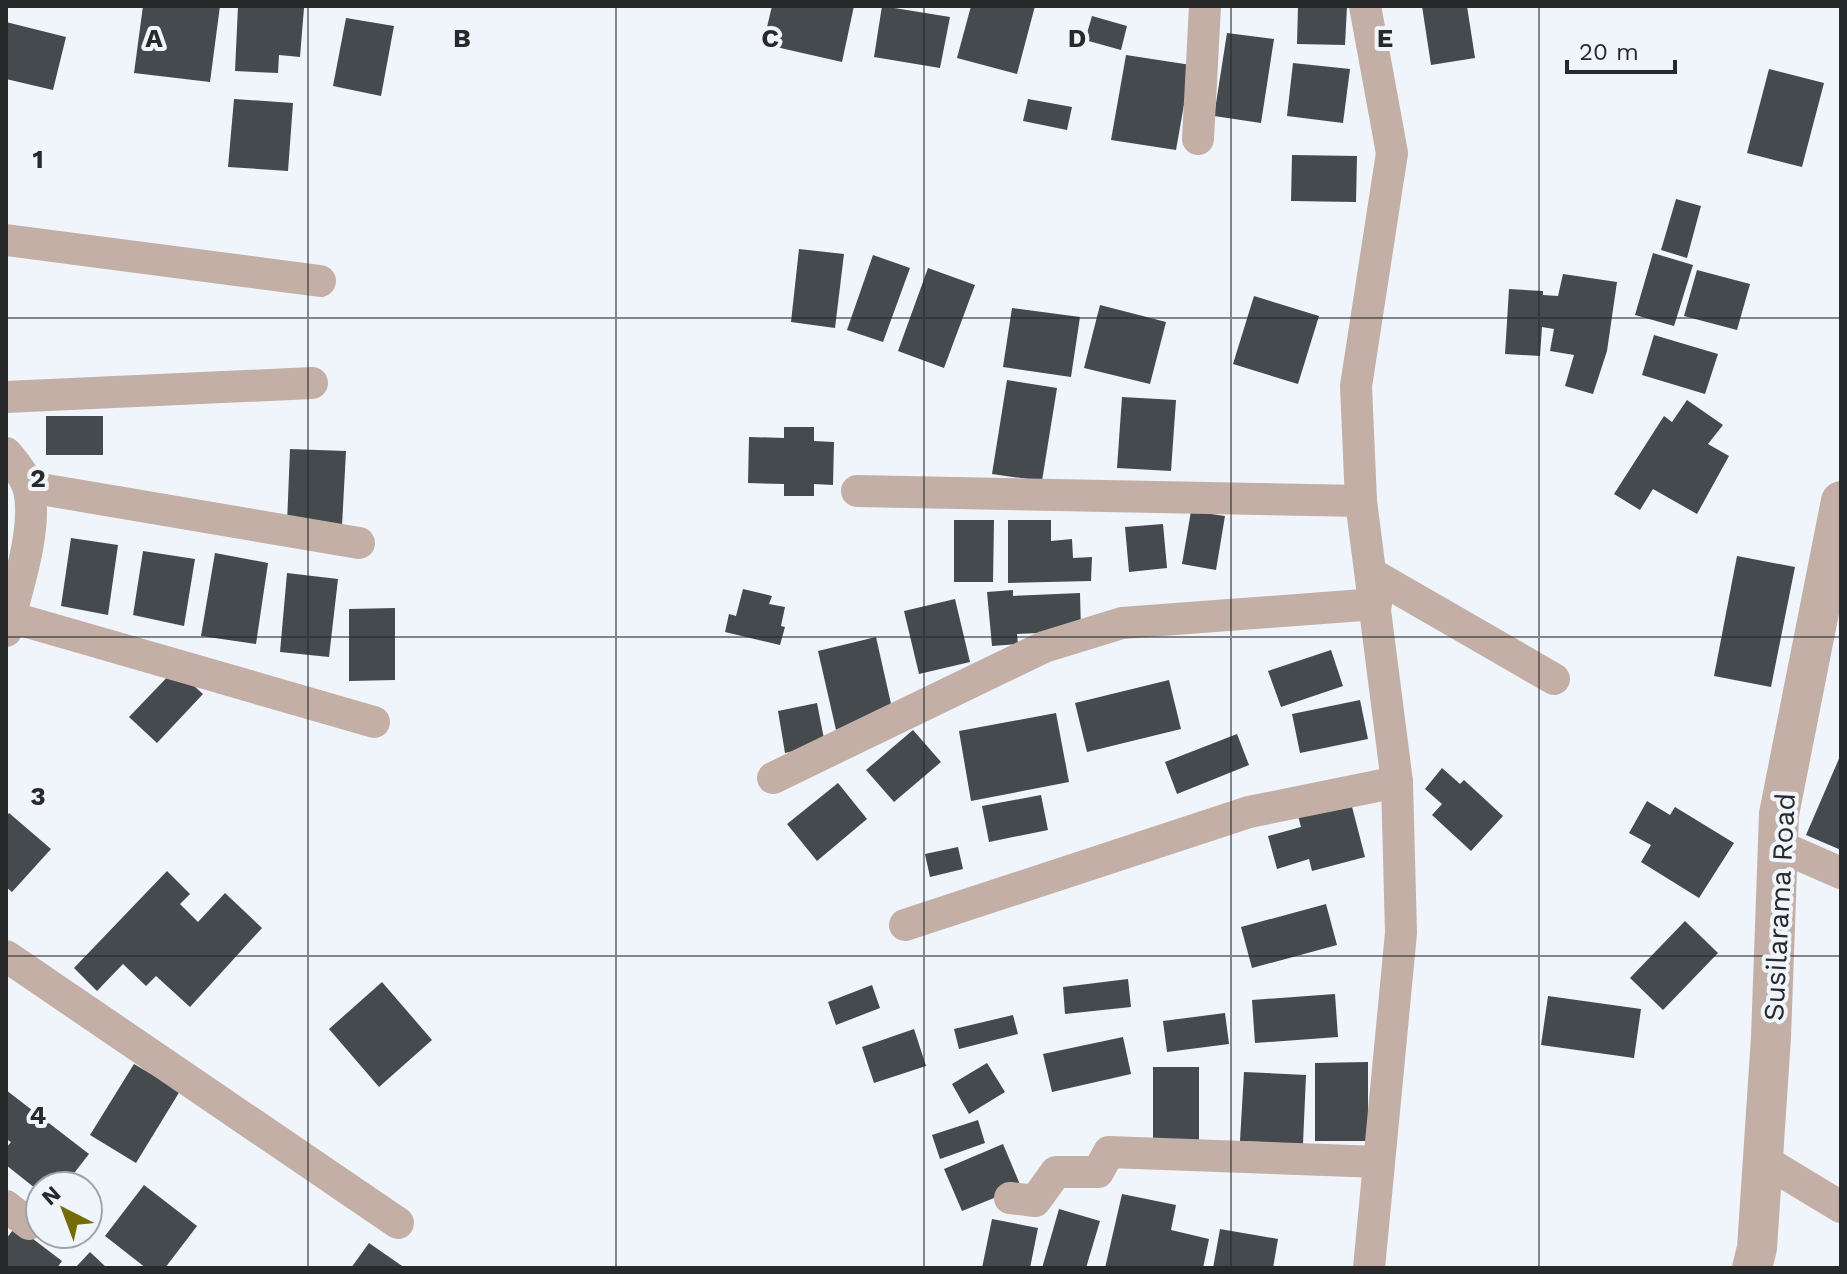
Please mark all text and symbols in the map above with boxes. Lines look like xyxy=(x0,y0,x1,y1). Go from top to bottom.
text: A xyxy=(145,23,163,53)
text: B xyxy=(453,23,471,53)
text: C xyxy=(761,23,779,53)
text: D xyxy=(1068,23,1086,53)
text: E xyxy=(1377,23,1393,53)
scale bar xyxy=(1567,24,1675,74)
text: 20 m xyxy=(1579,38,1639,66)
text: 1 xyxy=(32,144,44,174)
text: 2 xyxy=(30,463,46,493)
text: 3 xyxy=(30,781,46,811)
street label: Susilarama Road xyxy=(1757,792,1802,1022)
text: 4 xyxy=(30,1100,47,1130)
north arrow xyxy=(24,1170,104,1250)
text: N xyxy=(37,1181,65,1210)

